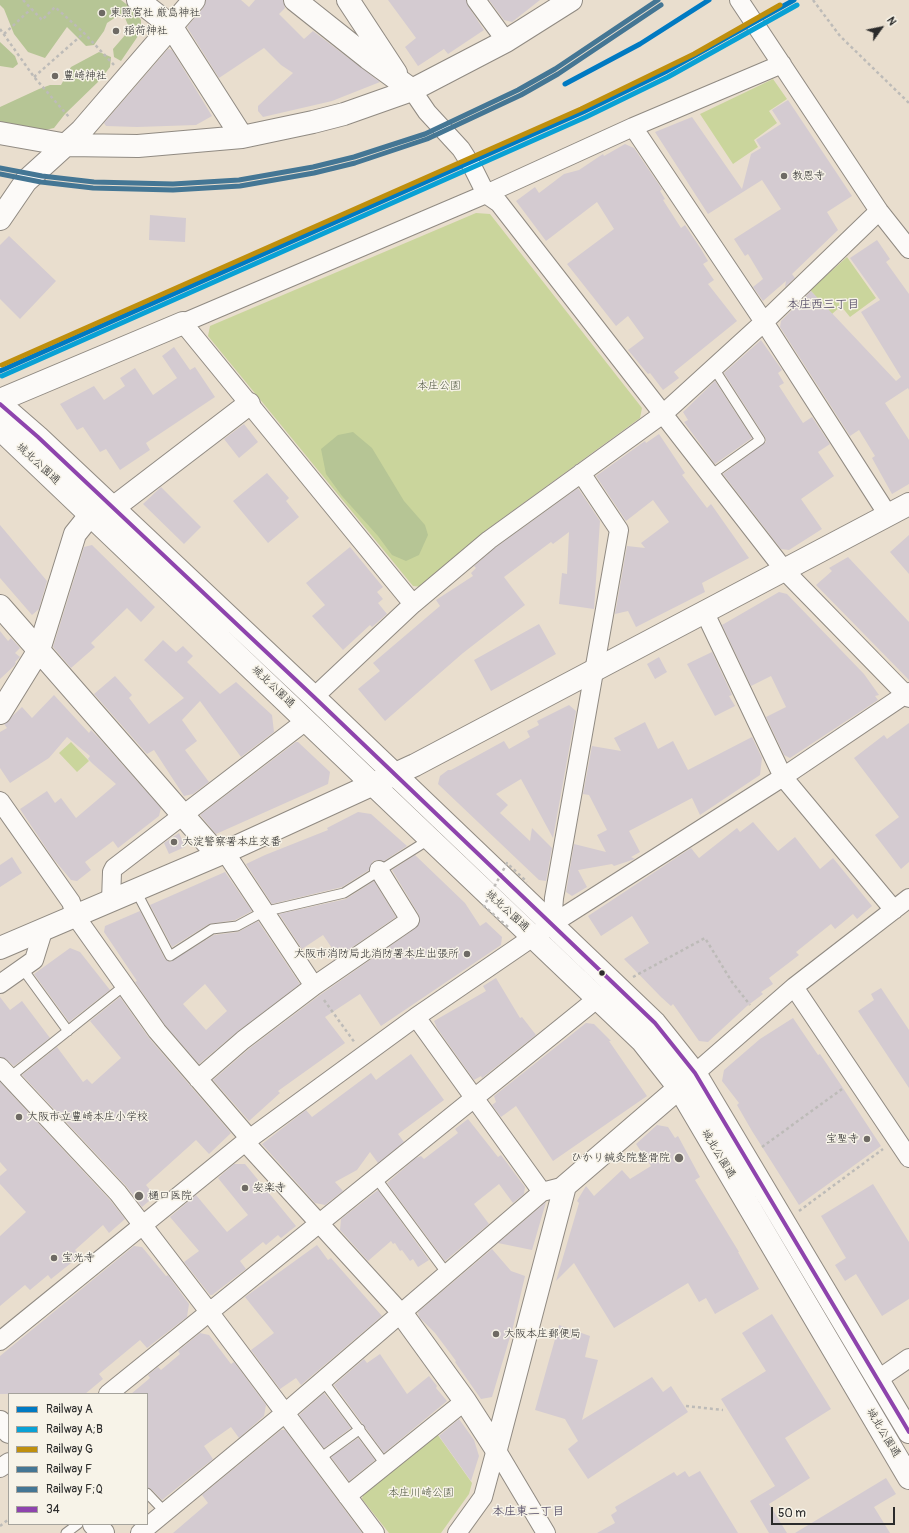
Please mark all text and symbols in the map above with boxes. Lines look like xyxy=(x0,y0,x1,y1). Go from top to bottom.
place label: 東照宮社 厳島神社 xyxy=(110,6,200,20)
marker: 東照宮社 厳島神社 xyxy=(97,8,107,18)
north arrow xyxy=(861,8,901,48)
text: N xyxy=(884,15,899,28)
place label: 稲荷神社 xyxy=(124,24,168,38)
marker: 稲荷神社 xyxy=(111,26,121,36)
place label: 豊崎神社 xyxy=(63,69,107,83)
marker: 豊崎神社 xyxy=(50,71,60,81)
place label: 教恩寺 xyxy=(792,169,825,183)
marker: 教恩寺 xyxy=(779,171,789,181)
district label: 本庄西三丁目 xyxy=(787,298,859,312)
park label: 本庄公園 xyxy=(417,379,461,393)
street label: 城北公園通 xyxy=(13,440,63,488)
street label: 城北公園通 xyxy=(249,663,297,711)
place label: 大淀警察署本庄交番 xyxy=(182,835,281,849)
marker: 大淀警察署本庄交番 xyxy=(169,837,179,847)
street label: 城北公園通 xyxy=(482,887,532,935)
place label: 大阪市消防局北消防署本庄出張所 xyxy=(294,947,459,961)
marker: 大阪市消防局北消防署本庄出張所 xyxy=(462,949,472,959)
unlabelled marker xyxy=(597,968,607,978)
place label: 大阪市立豊崎本庄小学校 xyxy=(27,1110,148,1124)
marker: 大阪市立豊崎本庄小学校 xyxy=(14,1112,24,1122)
street label: 城北公園通 xyxy=(698,1127,738,1181)
place label: 宝聖寺 xyxy=(826,1132,859,1146)
marker: 宝聖寺 xyxy=(862,1134,872,1144)
place label: ひかり鍼灸院整骨院 xyxy=(571,1151,670,1165)
marker: ひかり鍼灸院整骨院 xyxy=(673,1152,685,1164)
place label: 安楽寺 xyxy=(253,1181,286,1195)
marker: 安楽寺 xyxy=(240,1183,250,1193)
place label: 樋口医院 xyxy=(148,1189,192,1203)
marker: 樋口医院 xyxy=(133,1190,145,1202)
place label: 宝光寺 xyxy=(62,1251,95,1265)
marker: 宝光寺 xyxy=(49,1253,59,1263)
place label: 大阪本庄郵便局 xyxy=(504,1327,581,1341)
marker: 大阪本庄郵便局 xyxy=(491,1329,501,1339)
legend xyxy=(8,1393,148,1525)
text: Railway A xyxy=(46,1402,93,1417)
street label: 城北公園通 xyxy=(863,1406,903,1460)
text: Railway A;B xyxy=(46,1422,103,1437)
text: Railway G xyxy=(46,1442,93,1457)
text: Railway F xyxy=(46,1462,92,1477)
text: Railway F;Q xyxy=(46,1482,103,1497)
park label: 本庄川崎公園 xyxy=(388,1486,454,1500)
scale bar xyxy=(773,1499,897,1525)
text: 34 xyxy=(46,1502,60,1517)
district label: 本庄東二丁目 xyxy=(492,1505,564,1519)
text: 50 m xyxy=(778,1506,806,1521)

